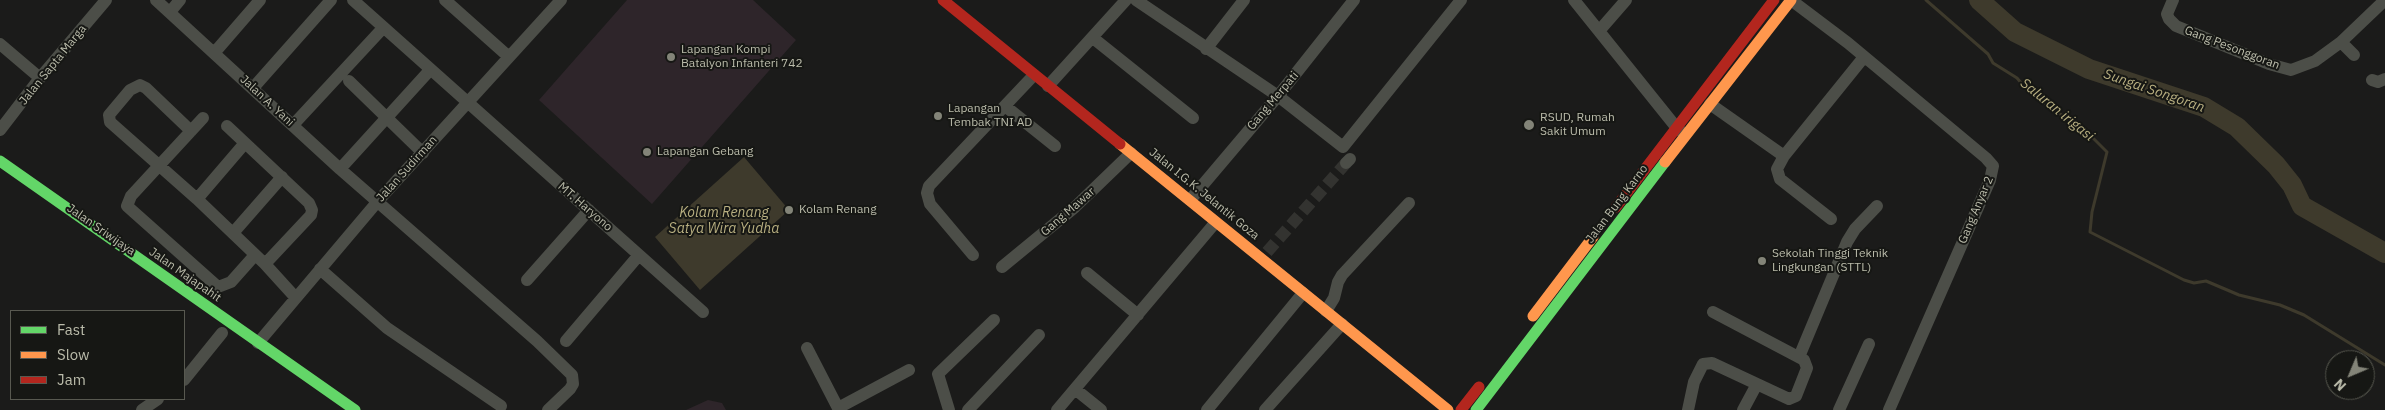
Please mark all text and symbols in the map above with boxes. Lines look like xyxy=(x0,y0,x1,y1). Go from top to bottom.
street label: Jalan Sapta Marga xyxy=(16,22,90,108)
street label: Gang Pesonggoran xyxy=(2182,23,2282,73)
place label: Lapangan Kompi Batalyon Infanteri 742 xyxy=(681,43,803,71)
marker: Lapangan Kompi Batalyon Infanteri 742 xyxy=(665,51,677,63)
water label: Sungai Songoran xyxy=(2101,66,2207,116)
street label: Gang Merpati xyxy=(1244,69,1302,133)
street label: Jalan A. Yani xyxy=(237,72,297,130)
water label: Saluran irigasi xyxy=(2017,75,2097,145)
place label: Lapangan Tembak TNI AD xyxy=(948,102,1032,130)
marker: Lapangan Tembak TNI AD xyxy=(932,110,944,122)
place label: RSUD, Rumah Sakit Umum xyxy=(1540,111,1615,139)
marker: RSUD, Rumah Sakit Umum xyxy=(1522,118,1536,132)
street label: Jalan Sudirman xyxy=(374,133,440,205)
place label: Lapangan Gebang xyxy=(657,145,753,159)
street label: Jalan I.G.K. Jelantik Goza xyxy=(1146,145,1262,243)
marker: Lapangan Gebang xyxy=(641,146,653,158)
street label: Jalan Bung Karno xyxy=(1583,162,1651,246)
street label: Gang Anyar 2 xyxy=(1955,174,1997,246)
street label: MT. Haryono xyxy=(555,179,615,235)
street label: Gang Mawar xyxy=(1038,185,1098,239)
street label: Jalan Sriwijaya xyxy=(64,201,138,259)
place label: Kolam Renang xyxy=(799,203,876,217)
marker: Kolam Renang xyxy=(783,204,795,216)
water label: Kolam Renang Satya Wira Yudha xyxy=(669,205,779,238)
street label: Jalan Majapahit xyxy=(146,245,224,305)
place label: Sekolah Tinggi Teknik Lingkungan (STTL) xyxy=(1772,247,1888,275)
marker: Sekolah Tinggi Teknik Lingkungan (STTL) xyxy=(1756,255,1768,267)
legend xyxy=(10,310,185,400)
text: Fast xyxy=(57,320,85,339)
text: Slow xyxy=(57,345,90,364)
north arrow xyxy=(2325,350,2375,400)
text: Jam xyxy=(57,370,86,389)
text: N xyxy=(2330,375,2350,395)

